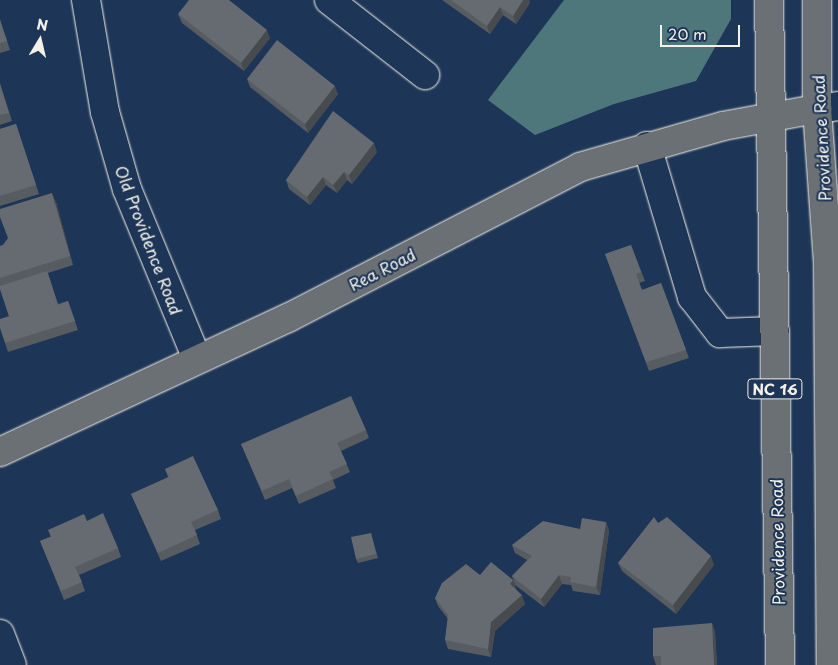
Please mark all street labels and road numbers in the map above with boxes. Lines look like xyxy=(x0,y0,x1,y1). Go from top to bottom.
street label: Providence Road xyxy=(808,74,834,202)
street label: Old Providence Road xyxy=(112,163,186,317)
street label: Rea Road xyxy=(345,244,419,294)
road number: NC 16 xyxy=(746,376,804,402)
street label: Providence Road xyxy=(766,479,788,605)

